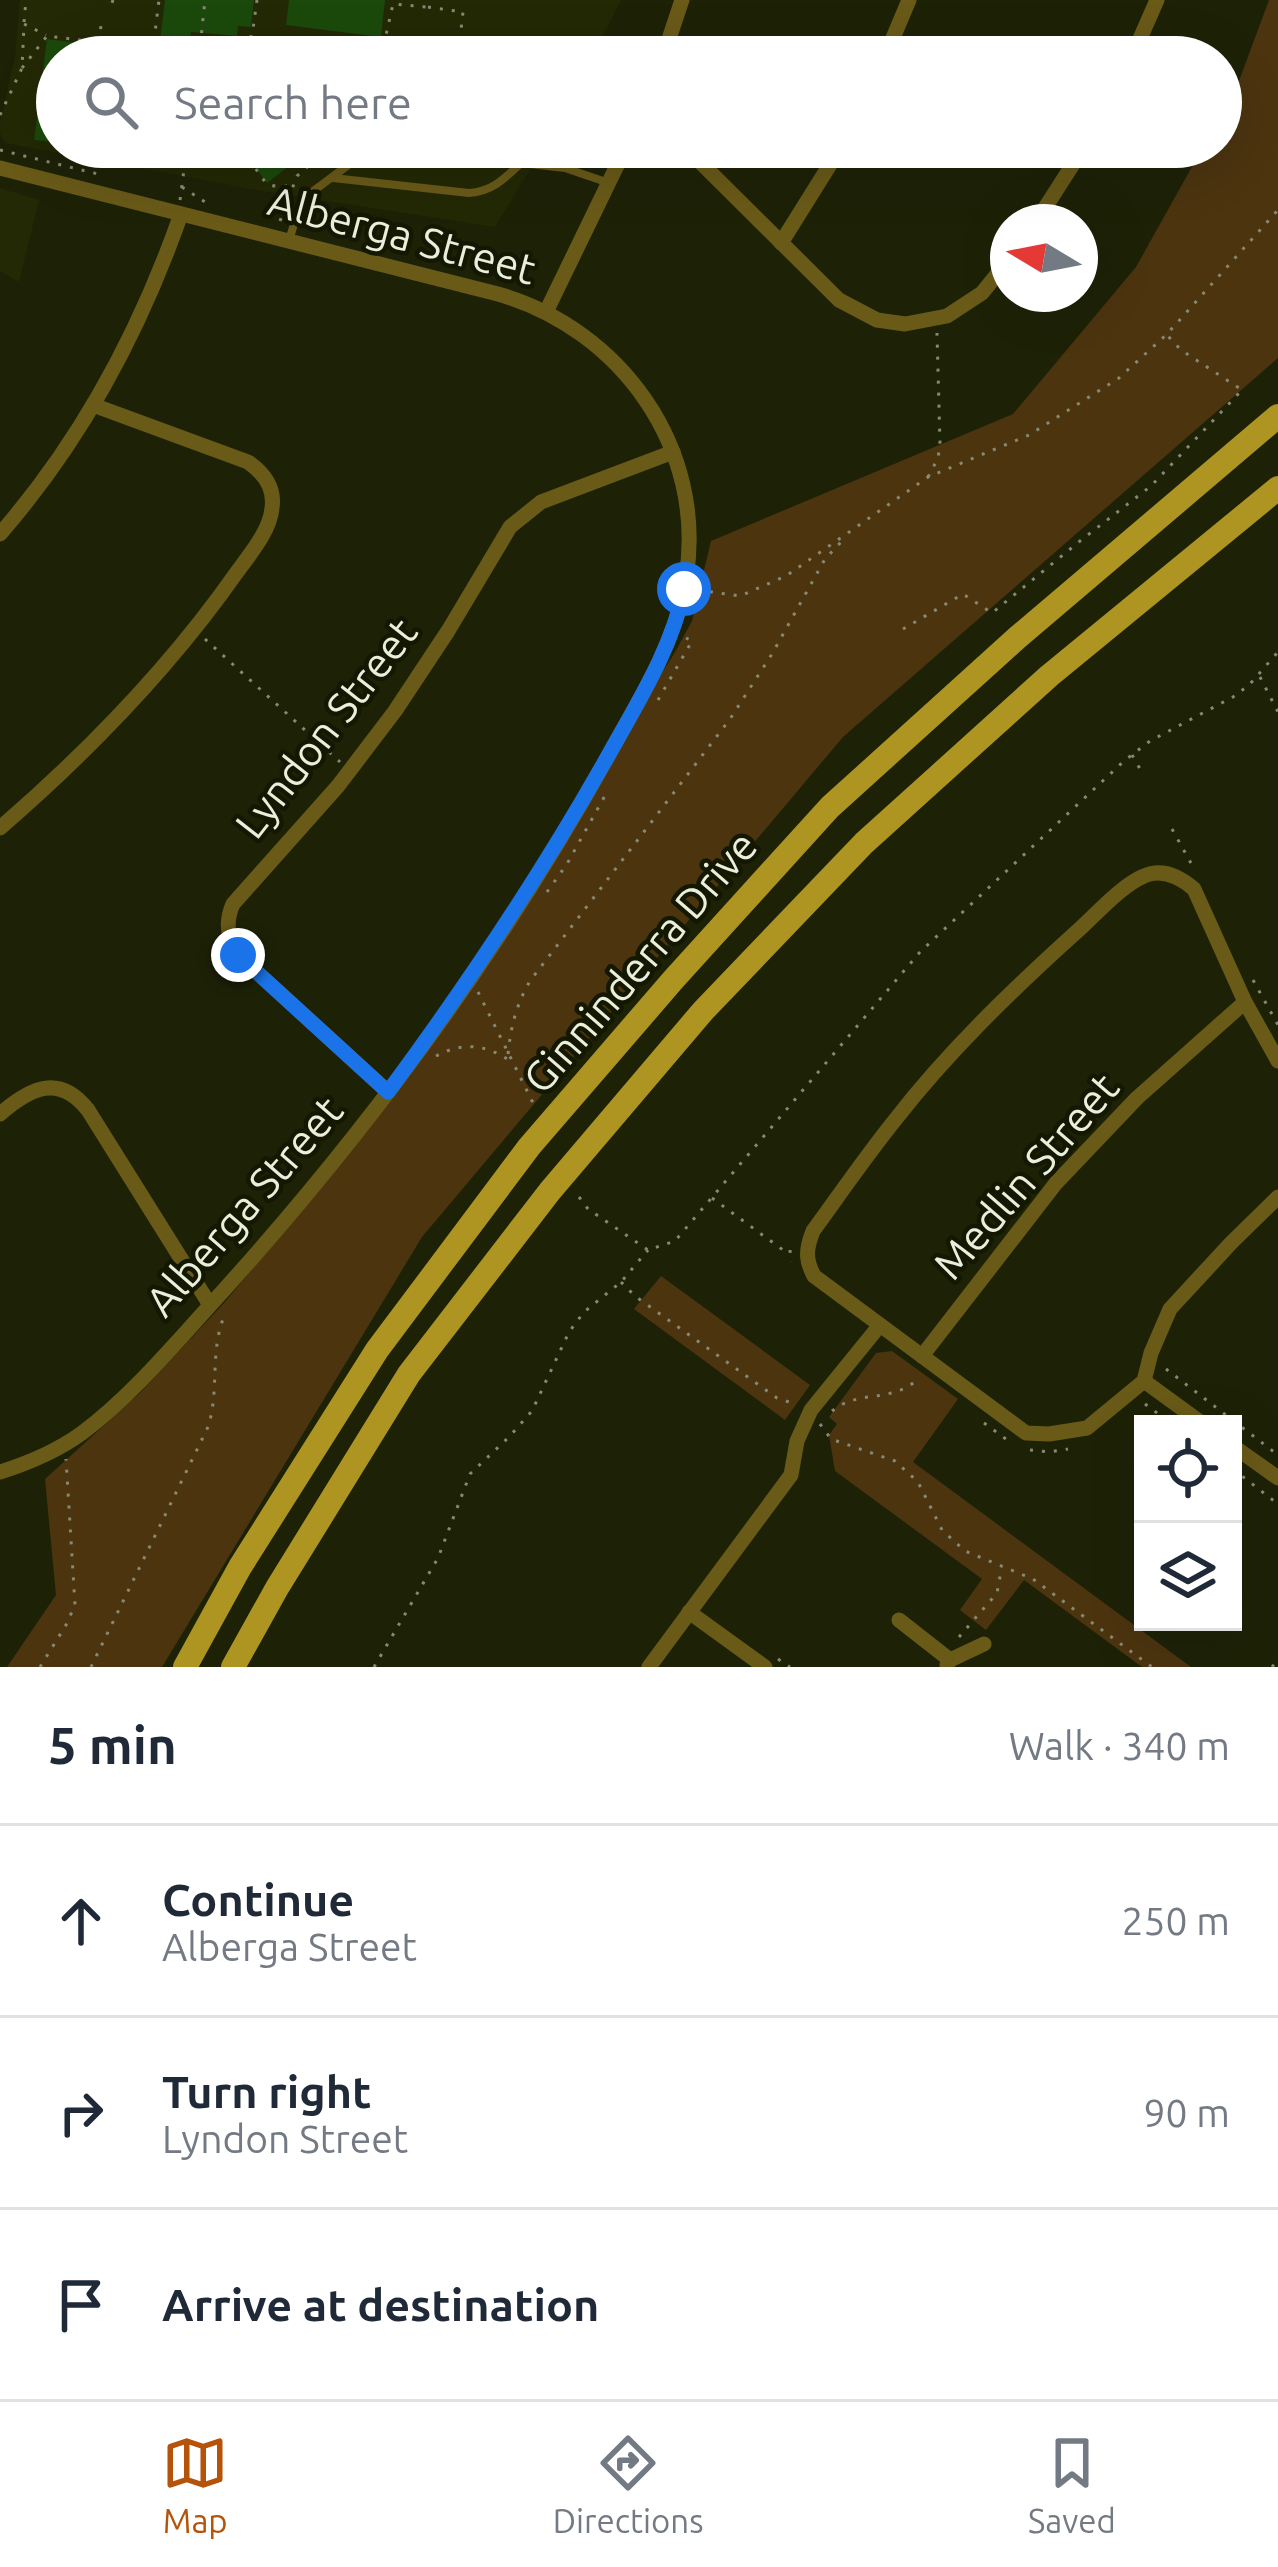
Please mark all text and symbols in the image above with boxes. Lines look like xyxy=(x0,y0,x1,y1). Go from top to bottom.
search box xyxy=(36,36,1242,168)
icon: search xyxy=(78,69,144,135)
text: Search here xyxy=(174,77,412,128)
street label: Alberga Street xyxy=(263,176,541,293)
north arrow xyxy=(990,204,1098,312)
route start xyxy=(657,562,711,616)
street label: Lyndon Street xyxy=(225,609,426,847)
street label: Ginninderra Drive xyxy=(514,822,766,1102)
route end xyxy=(211,928,265,982)
street label: Medlin Street xyxy=(924,1064,1127,1288)
street label: Alberga Street xyxy=(136,1087,351,1325)
map controls xyxy=(1134,1415,1242,1631)
button: locate xyxy=(1134,1415,1242,1523)
button: layers xyxy=(1134,1523,1242,1631)
text: 5 min xyxy=(48,1716,177,1774)
text: Walk · 340 m xyxy=(1009,1724,1230,1767)
text: Continue xyxy=(162,1874,354,1925)
icon: ahead xyxy=(48,1888,114,1954)
text: 250 m xyxy=(1121,1899,1230,1942)
text: Alberga Street xyxy=(162,1925,417,1968)
text: Turn right xyxy=(162,2066,371,2117)
icon: right xyxy=(48,2080,114,2146)
text: 90 m xyxy=(1143,2091,1230,2134)
text: Lyndon Street xyxy=(162,2117,408,2160)
icon: arrive xyxy=(48,2272,114,2338)
text: Arrive at destination xyxy=(162,2279,599,2330)
tab: Map xyxy=(162,2430,228,2539)
tab: Directions xyxy=(553,2430,703,2539)
tab: Saved xyxy=(1028,2430,1116,2539)

